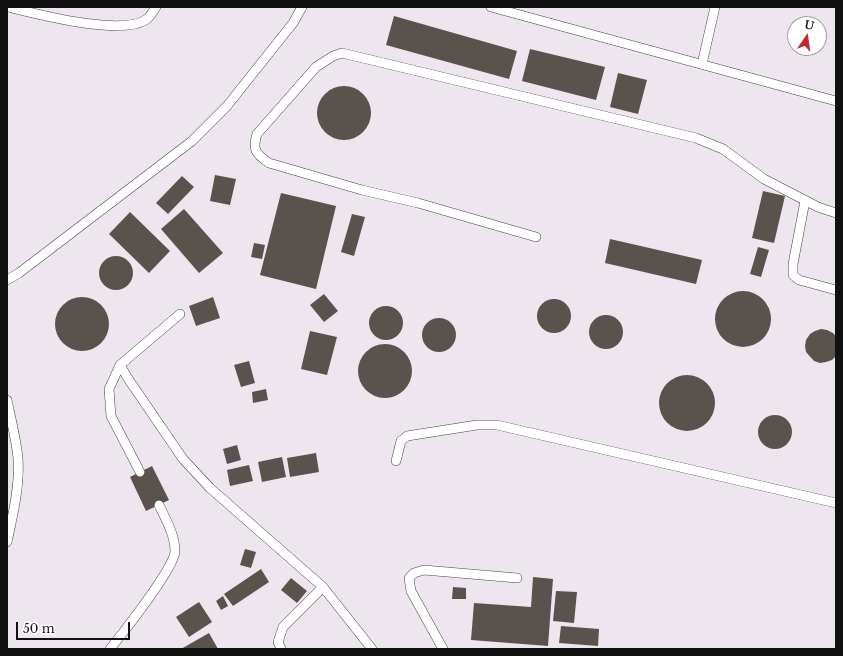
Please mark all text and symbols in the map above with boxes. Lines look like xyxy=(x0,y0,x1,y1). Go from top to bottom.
north arrow xyxy=(787,16,827,56)
text: U xyxy=(803,17,816,33)
scale bar xyxy=(18,614,132,640)
text: 50 m xyxy=(23,621,55,636)

